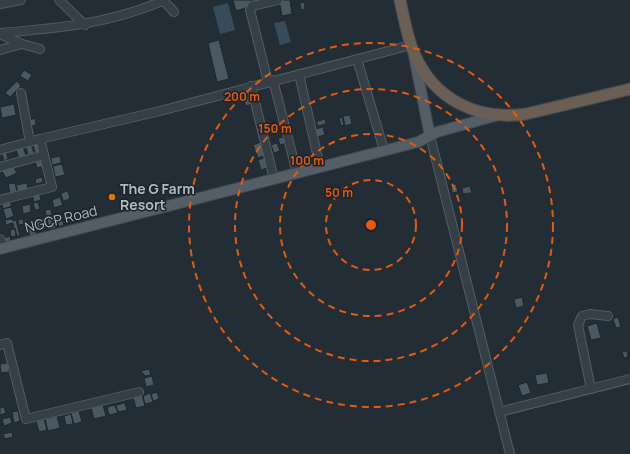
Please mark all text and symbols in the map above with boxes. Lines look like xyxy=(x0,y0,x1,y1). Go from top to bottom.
text: 200 m xyxy=(224,88,260,105)
text: 150 m xyxy=(258,120,292,137)
text: 100 m xyxy=(290,152,324,169)
place label: The G Farm Resort xyxy=(120,179,195,214)
text: 50 m xyxy=(325,184,353,201)
marker: The G Farm Resort xyxy=(107,192,117,202)
street label: NGCP Road xyxy=(23,200,99,237)
centre of rings xyxy=(364,218,378,232)

